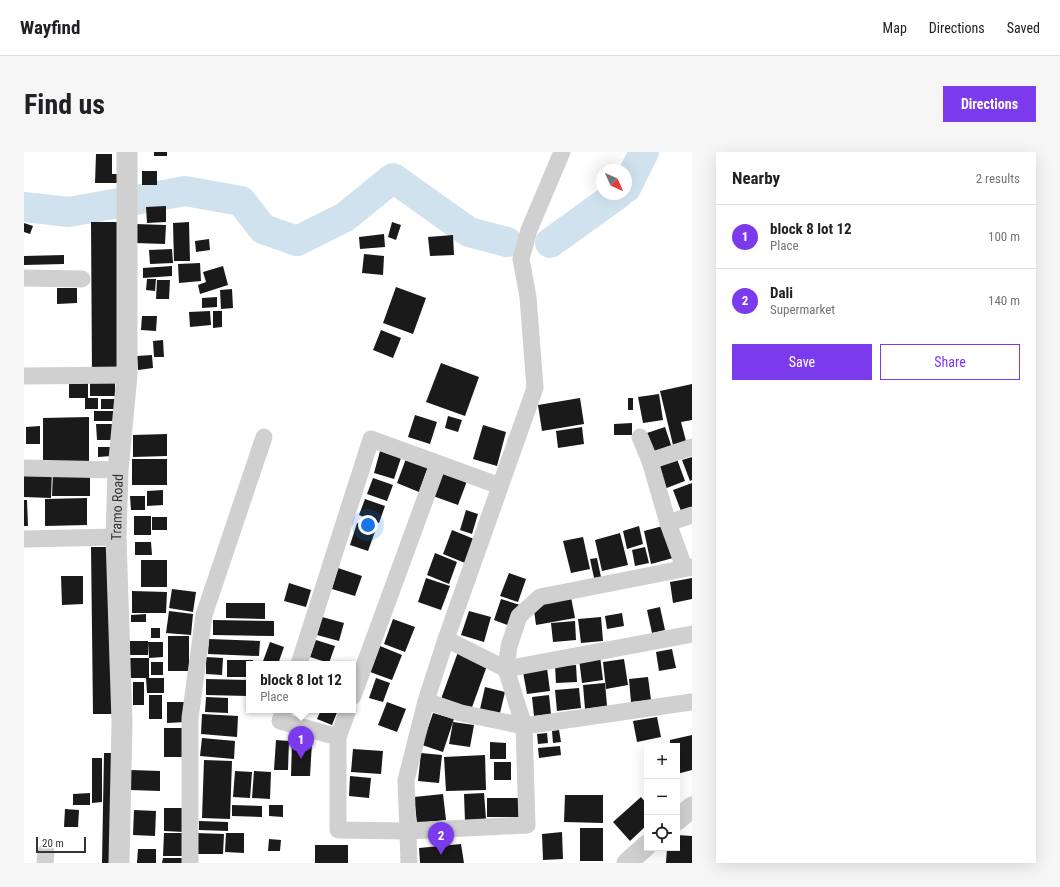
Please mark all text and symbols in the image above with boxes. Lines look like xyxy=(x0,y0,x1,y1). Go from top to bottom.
text: Wayfind xyxy=(20,16,80,39)
text: Map xyxy=(883,20,907,36)
text: Directions xyxy=(929,20,985,36)
text: Saved xyxy=(1007,20,1040,36)
button: Directions xyxy=(943,86,1036,122)
text: Find us xyxy=(24,88,105,121)
north arrow xyxy=(596,164,632,200)
text: Nearby xyxy=(732,168,780,188)
text: 2 results xyxy=(976,171,1020,186)
text: block 8 lot 12 xyxy=(770,220,852,238)
text: 1 xyxy=(742,229,748,244)
text: 100 m xyxy=(988,229,1020,244)
text: Place xyxy=(770,238,799,253)
text: Dali xyxy=(770,284,793,302)
text: 2 xyxy=(742,293,748,308)
text: 140 m xyxy=(988,293,1020,308)
text: Supermarket xyxy=(770,302,835,317)
button: Save xyxy=(732,344,872,380)
button: Share xyxy=(880,344,1020,380)
street label: Tramo Road xyxy=(108,474,126,541)
your location xyxy=(358,515,378,535)
popup xyxy=(246,661,356,713)
text: block 8 lot 12 xyxy=(260,671,342,689)
text: Place xyxy=(260,689,289,704)
pin: 1 xyxy=(288,726,314,759)
map controls xyxy=(644,743,680,851)
button: + xyxy=(644,743,680,779)
button: − xyxy=(644,779,680,815)
button: locate xyxy=(644,815,680,851)
pin: 2 xyxy=(428,822,454,855)
scale bar xyxy=(36,835,86,854)
text: 20 m xyxy=(42,837,64,850)

